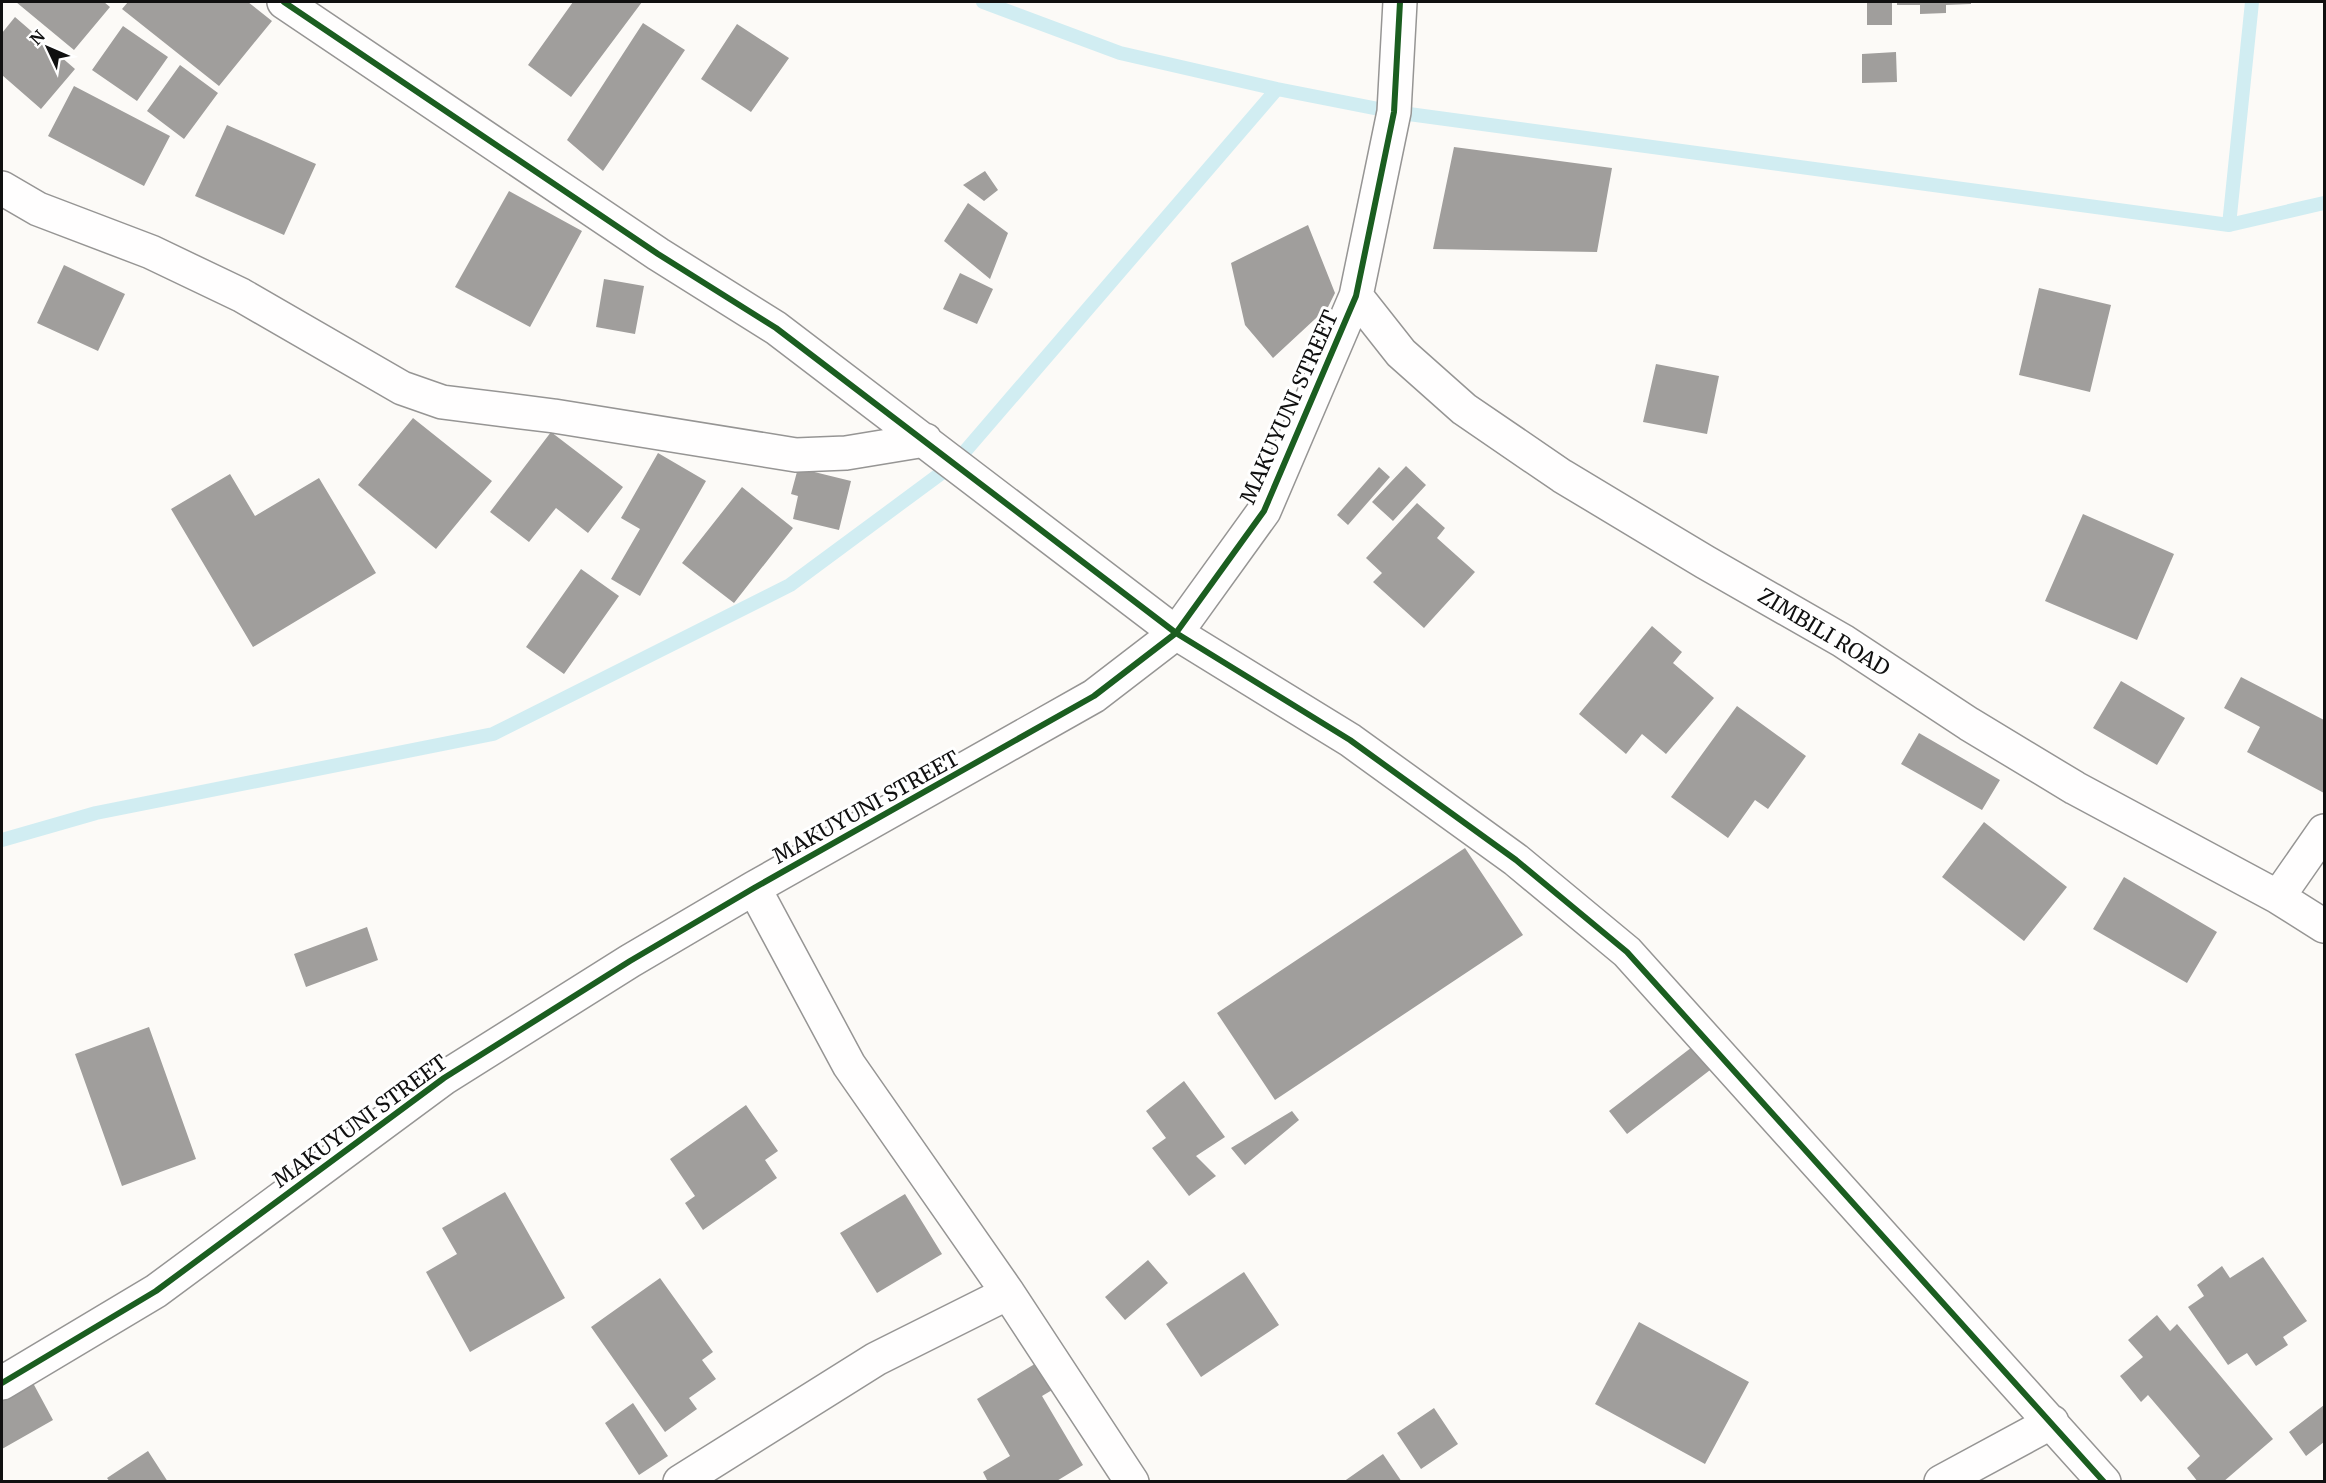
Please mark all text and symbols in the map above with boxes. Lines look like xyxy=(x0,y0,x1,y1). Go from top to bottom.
north arrow xyxy=(18,18,78,78)
text: N xyxy=(26,26,49,49)
street label: MAKUYUNI STREET xyxy=(1234,306,1344,508)
street label: ZIMBILI ROAD xyxy=(1753,582,1895,682)
street label: MAKUYUNI STREET xyxy=(768,744,964,869)
street label: MAKUYUNI STREET xyxy=(268,1048,453,1193)

